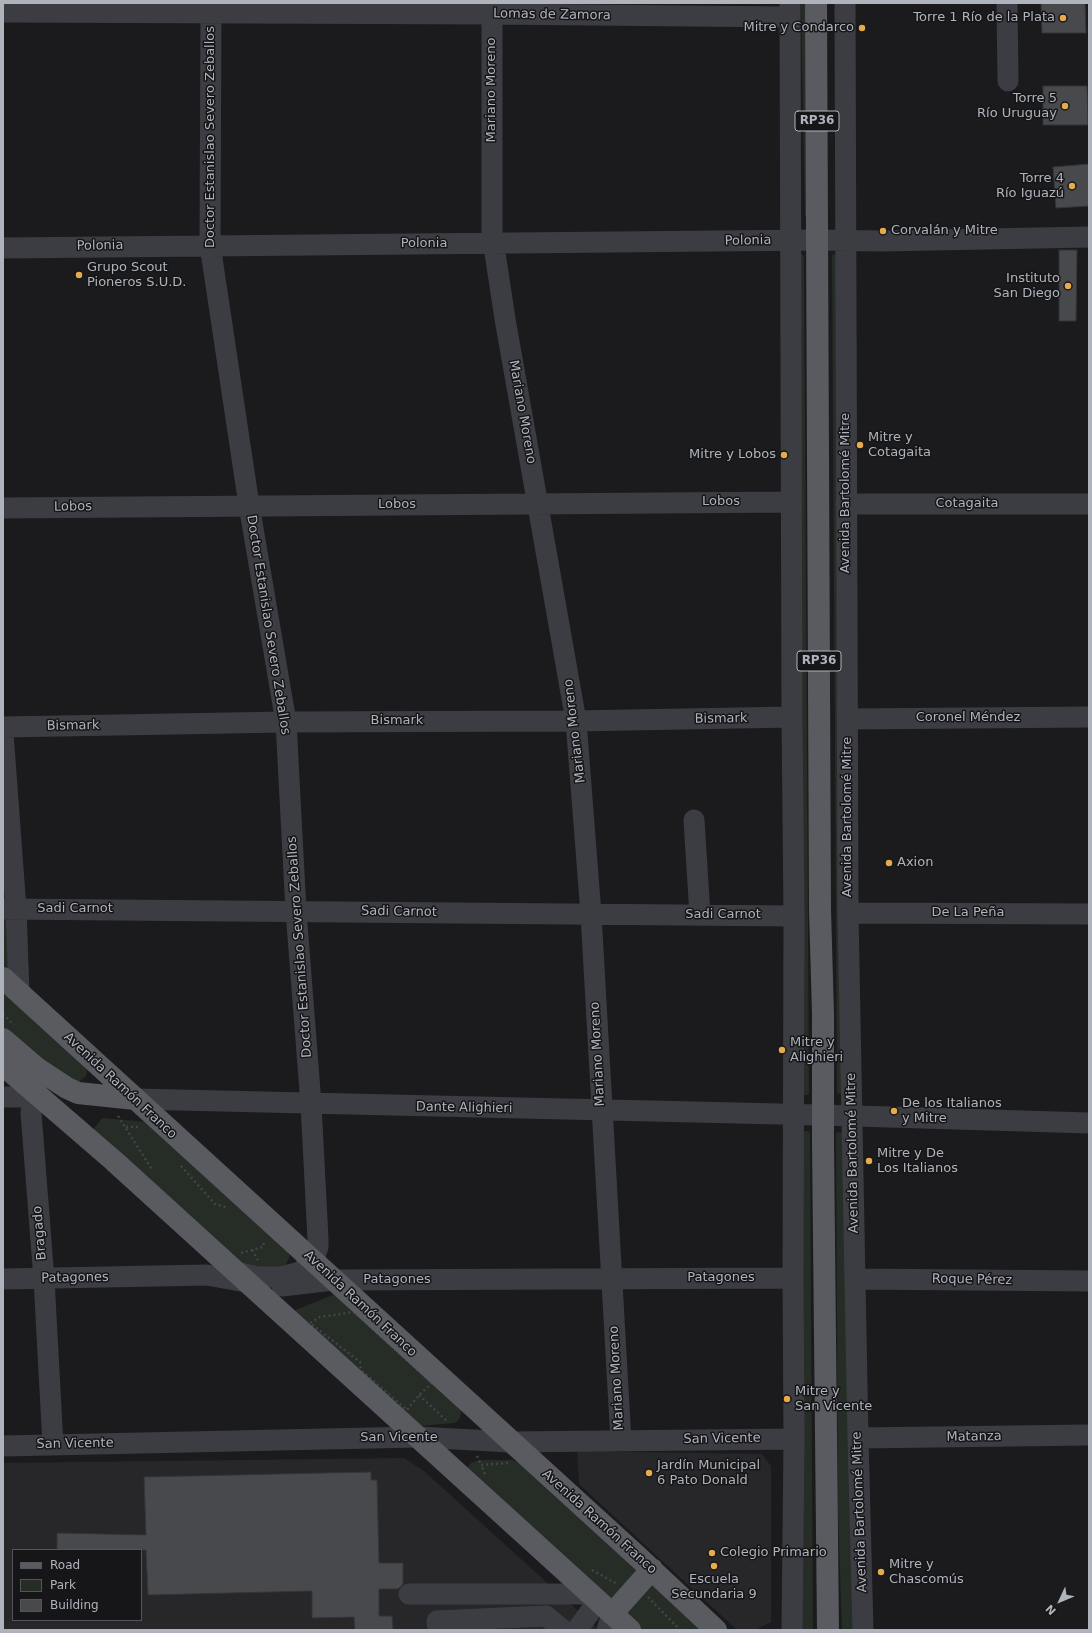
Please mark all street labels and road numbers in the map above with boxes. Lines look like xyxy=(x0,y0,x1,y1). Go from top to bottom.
street label: Lomas de Zamora xyxy=(493,6,611,24)
street label: Doctor Estanislao Severo Zeballos xyxy=(203,26,219,248)
street label: Mariano Moreno xyxy=(484,38,500,142)
road number: RP36 xyxy=(795,111,839,131)
street label: Polonia xyxy=(725,233,771,249)
street label: Polonia xyxy=(401,236,447,252)
street label: Polonia xyxy=(77,238,123,254)
street label: Mariano Moreno xyxy=(505,359,539,465)
street label: Avenida Bartolomé Mitre xyxy=(838,413,854,573)
street label: Lobos xyxy=(702,494,740,510)
street label: Cotagaita xyxy=(936,496,998,512)
street label: Lobos xyxy=(378,497,416,513)
street label: Lobos xyxy=(54,499,92,515)
street label: Doctor Estanislao Severo Zeballos xyxy=(243,514,293,736)
road number: RP36 xyxy=(797,651,841,671)
street label: Mariano Moreno xyxy=(561,678,589,784)
street label: Coronel Méndez xyxy=(916,710,1020,726)
street label: Bismark xyxy=(694,711,748,727)
street label: Bismark xyxy=(371,713,423,729)
street label: Bismark xyxy=(46,718,100,734)
street label: Avenida Bartolomé Mitre xyxy=(840,737,856,897)
street label: Doctor Estanislao Severo Zeballos xyxy=(284,836,316,1058)
street label: Sadi Carnot xyxy=(37,901,113,917)
street label: Sadi Carnot xyxy=(361,904,437,920)
street label: De La Peña xyxy=(931,905,1005,921)
street label: Sadi Carnot xyxy=(685,907,761,923)
street label: Mariano Moreno xyxy=(587,1001,609,1107)
street label: Avenida Ramón Franco xyxy=(60,1030,180,1142)
street label: Avenida Bartolomé Mitre xyxy=(844,1073,862,1233)
street label: Dante Alighieri xyxy=(416,1099,512,1117)
street label: Bragado xyxy=(30,1205,50,1261)
street label: Avenida Ramón Franco xyxy=(300,1248,420,1360)
street label: Patagones xyxy=(41,1270,109,1286)
street label: Patagones xyxy=(687,1270,755,1286)
street label: Patagones xyxy=(363,1272,431,1288)
street label: Roque Pérez xyxy=(932,1272,1012,1288)
street label: Mariano Moreno xyxy=(606,1325,628,1431)
street label: Matanza xyxy=(946,1429,1002,1445)
street label: San Vicente xyxy=(360,1430,438,1446)
street label: San Vicente xyxy=(683,1431,761,1447)
street label: Avenida Bartolomé Mitre xyxy=(849,1431,871,1593)
street label: San Vicente xyxy=(36,1436,114,1452)
street label: Avenida Ramón Franco xyxy=(538,1466,660,1578)

